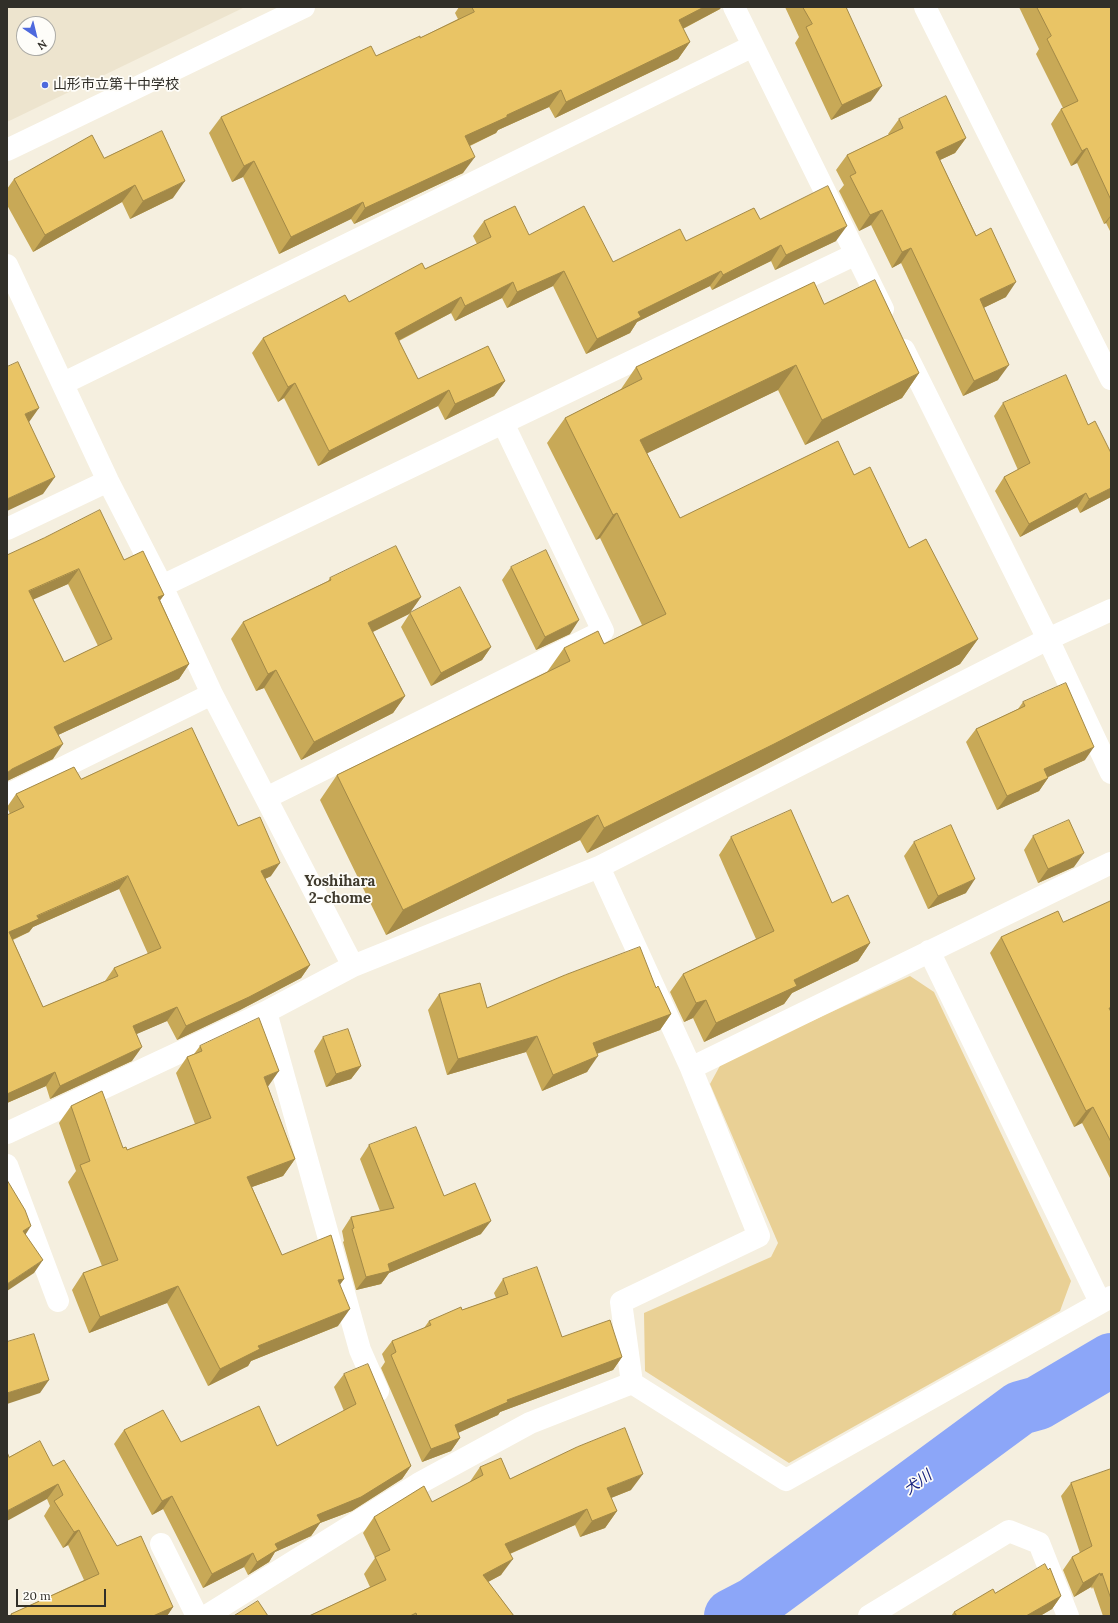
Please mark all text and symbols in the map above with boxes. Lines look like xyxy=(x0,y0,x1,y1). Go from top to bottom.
north arrow xyxy=(16,16,56,56)
text: N xyxy=(35,37,50,53)
place label: 山形市立第十中学校 xyxy=(53,77,179,93)
marker: 山形市立第十中学校 xyxy=(40,80,50,90)
district label: Yoshihara 2-chome xyxy=(305,873,375,908)
water label: 犬川 xyxy=(901,1467,935,1499)
scale bar xyxy=(18,1581,108,1607)
text: 20 m xyxy=(23,1588,51,1603)

